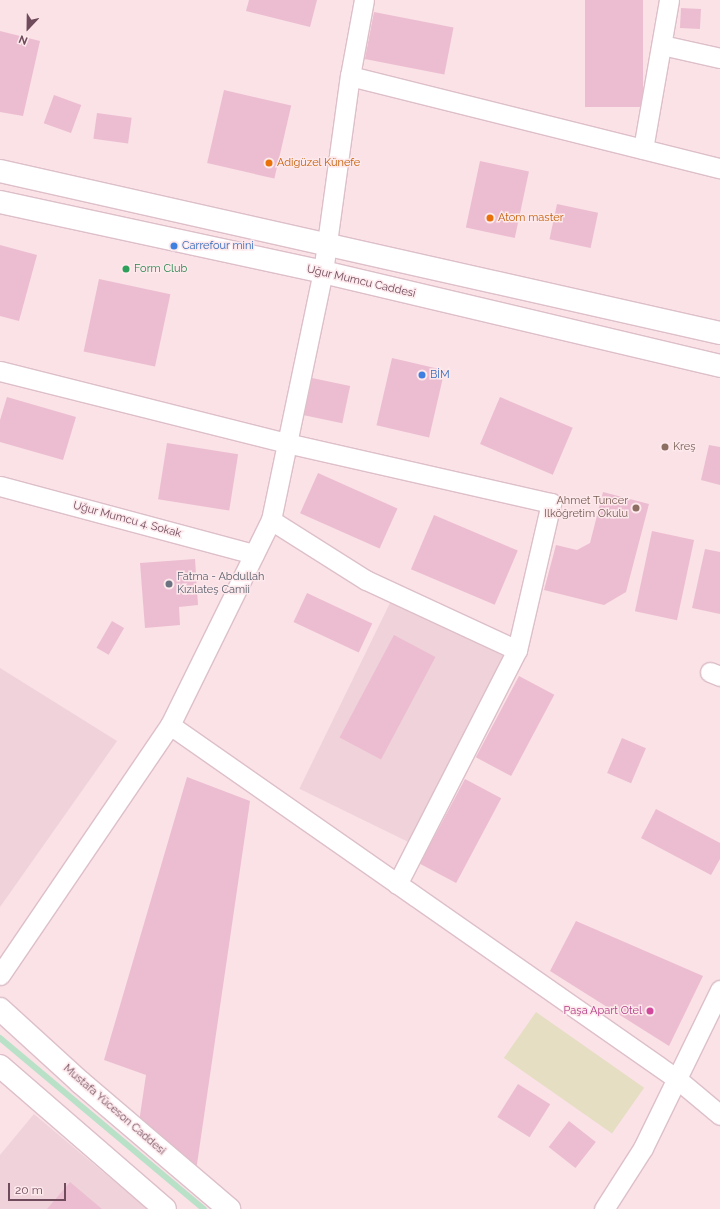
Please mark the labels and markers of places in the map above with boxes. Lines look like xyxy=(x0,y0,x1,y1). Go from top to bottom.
place label: Adigüzel Künefe xyxy=(277,156,361,170)
marker: Adigüzel Künefe xyxy=(264,158,274,168)
place label: Atom master xyxy=(498,211,564,225)
marker: Atom master xyxy=(485,213,495,223)
place label: Carrefour mini xyxy=(182,239,254,253)
marker: Carrefour mini xyxy=(169,241,179,251)
place label: Form Club xyxy=(134,262,187,276)
marker: Form Club xyxy=(121,264,131,274)
place label: BİM xyxy=(430,368,450,382)
marker: BİM xyxy=(417,370,427,380)
place label: Kreş xyxy=(673,440,696,454)
marker: Kreş xyxy=(660,442,670,452)
place label: Ahmet Tuncer Ilköğretim Okulu xyxy=(544,495,628,521)
marker: Ahmet Tuncer Ilköğretim Okulu xyxy=(631,503,641,513)
place label: Fatma - Abdullah Kızılateş Camii xyxy=(177,571,265,597)
marker: Fatma - Abdullah Kızılateş Camii xyxy=(164,579,174,589)
place label: Paşa Apart Otel xyxy=(563,1004,642,1018)
marker: Paşa Apart Otel xyxy=(645,1006,655,1016)

